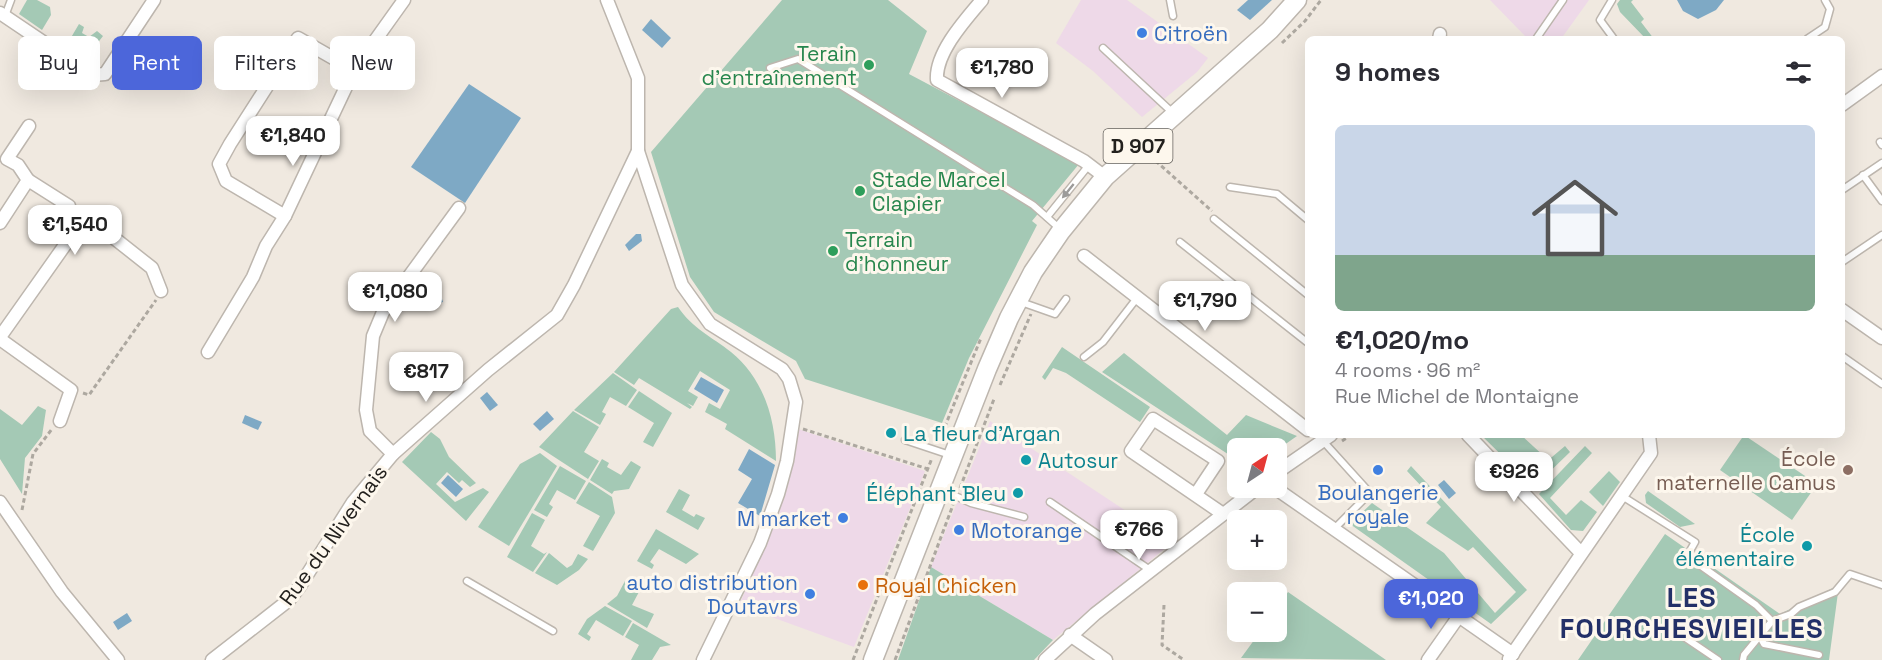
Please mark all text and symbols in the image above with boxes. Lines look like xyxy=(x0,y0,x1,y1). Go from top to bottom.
place label: Citroën xyxy=(1154,20,1228,47)
marker: Citroën xyxy=(1135,26,1149,40)
chip: Buy xyxy=(18,36,100,90)
chip: Rent xyxy=(112,36,202,90)
chip: Filters xyxy=(214,36,318,90)
chip: New xyxy=(330,36,415,90)
place label: Terain d'entraînement xyxy=(701,40,857,91)
pin: €1,780 xyxy=(953,48,1051,99)
text: €1,780 xyxy=(970,54,1034,80)
text: 9 homes xyxy=(1335,55,1440,89)
icon: filters xyxy=(1782,56,1815,89)
marker: Terain d'entraînement xyxy=(862,58,876,72)
pin: €1,840 xyxy=(244,116,342,167)
text: €1,840 xyxy=(260,122,326,148)
road number: D 907 xyxy=(1104,129,1172,163)
icon: home xyxy=(1521,164,1629,272)
place label: Stade Marcel Clapier xyxy=(872,166,1006,217)
one-way arrow xyxy=(1062,183,1075,199)
marker: Stade Marcel Clapier xyxy=(853,184,867,198)
pin: €1,540 xyxy=(26,205,124,256)
text: €1,540 xyxy=(42,211,108,237)
place label: Terrain d'honneur xyxy=(845,226,949,277)
marker: Terrain d'honneur xyxy=(826,244,840,258)
pin: €1,080 xyxy=(346,272,444,323)
text: €1,080 xyxy=(362,278,428,304)
pin: €1,790 xyxy=(1156,281,1254,332)
text: €1,790 xyxy=(1173,287,1237,313)
text: €1,020/mo xyxy=(1335,323,1469,357)
pin: €817 xyxy=(390,352,462,403)
text: 4 rooms · 96 m² xyxy=(1335,357,1480,383)
text: €817 xyxy=(403,358,449,384)
text: Rue Michel de Montaigne xyxy=(1335,383,1579,409)
place label: La fleur d'Argan xyxy=(903,420,1061,447)
marker: La fleur d'Argan xyxy=(884,426,898,440)
north arrow xyxy=(1227,438,1287,498)
map controls xyxy=(1227,438,1287,642)
place label: École maternelle Camus xyxy=(1656,445,1836,496)
place label: Autosur xyxy=(1038,447,1118,474)
pin: €926 xyxy=(1478,452,1550,503)
marker: Autosur xyxy=(1019,453,1033,467)
text: €926 xyxy=(1489,458,1539,484)
street label: Rue du Nivernais xyxy=(273,459,393,611)
marker: Boulangerie royale xyxy=(1371,463,1385,477)
marker: École maternelle Camus xyxy=(1841,463,1855,477)
place label: Boulangerie royale xyxy=(1317,479,1439,530)
place label: Éléphant Bleu xyxy=(866,480,1006,507)
marker: Éléphant Bleu xyxy=(1011,486,1025,500)
place label: M market xyxy=(737,505,831,532)
pin: €766 xyxy=(1103,510,1175,561)
button: + xyxy=(1227,510,1287,570)
marker: M market xyxy=(836,511,850,525)
text: €766 xyxy=(1114,516,1164,542)
place label: Motorange xyxy=(971,517,1082,544)
place label: École élémentaire xyxy=(1675,521,1795,572)
marker: Motorange xyxy=(952,523,966,537)
marker: École élémentaire xyxy=(1800,539,1814,553)
place label: auto distribution Doutavrs xyxy=(626,569,798,620)
place label: Royal Chicken xyxy=(875,572,1017,599)
marker: Royal Chicken xyxy=(856,578,870,592)
pin: €1,020 xyxy=(1382,579,1480,630)
district label: LES FOURCHESVIEILLES xyxy=(1560,580,1824,646)
button: − xyxy=(1227,582,1287,642)
text: €1,020 xyxy=(1398,585,1464,611)
marker: auto distribution Doutavrs xyxy=(803,587,817,601)

